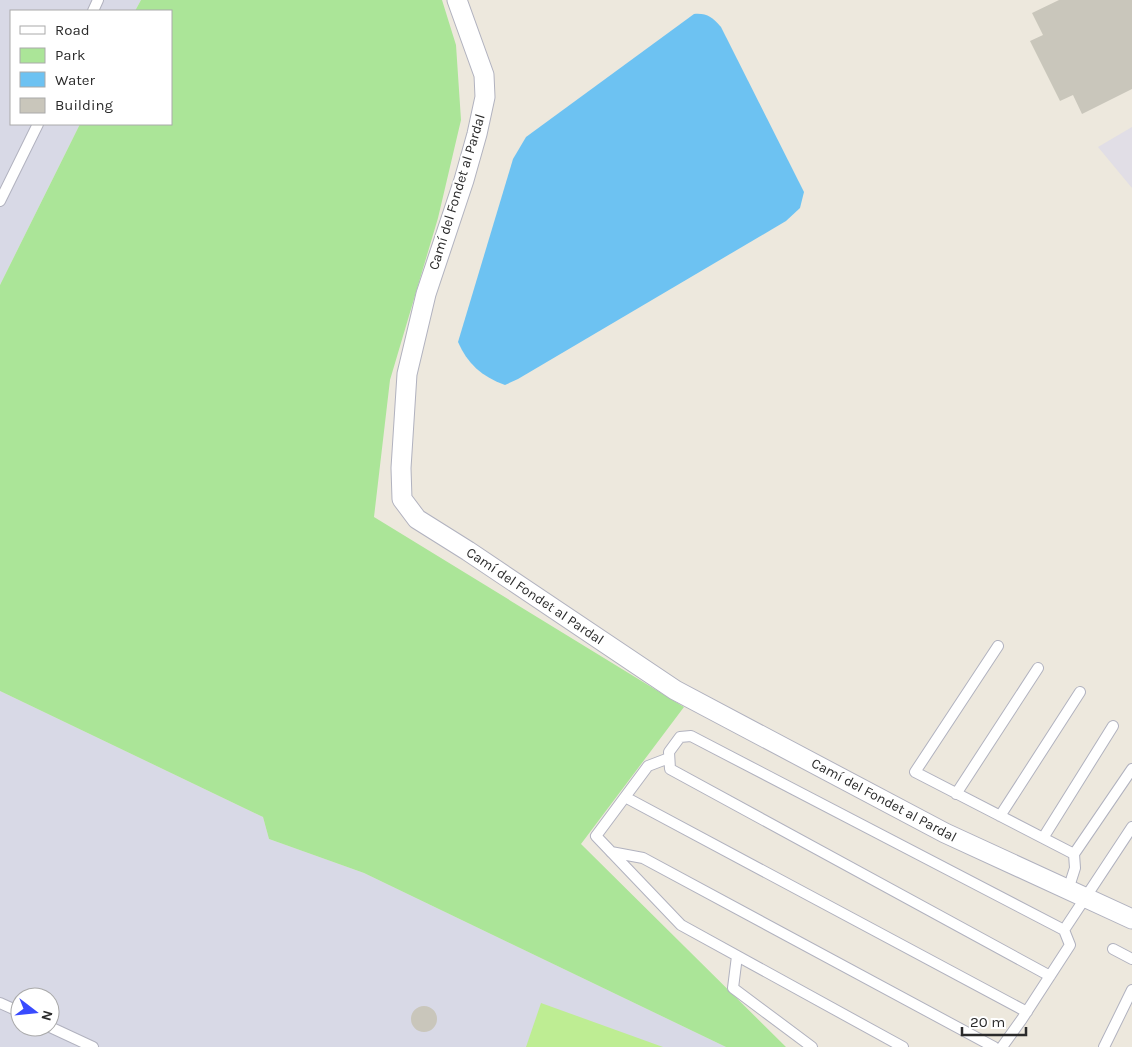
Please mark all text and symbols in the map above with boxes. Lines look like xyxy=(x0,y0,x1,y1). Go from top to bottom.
legend xyxy=(10,10,172,125)
text: Road xyxy=(55,21,90,39)
text: Park xyxy=(55,46,85,64)
text: Water xyxy=(55,71,96,89)
text: Building xyxy=(55,96,113,114)
street label: Camí del Fondet al Pardal xyxy=(425,112,489,272)
street label: Camí del Fondet al Pardal xyxy=(463,544,607,648)
street label: Camí del Fondet al Pardal xyxy=(808,754,960,846)
north arrow xyxy=(10,987,60,1037)
scale bar xyxy=(962,1004,1026,1036)
text: N xyxy=(37,1008,57,1023)
text: 20 m xyxy=(970,1013,1005,1031)

